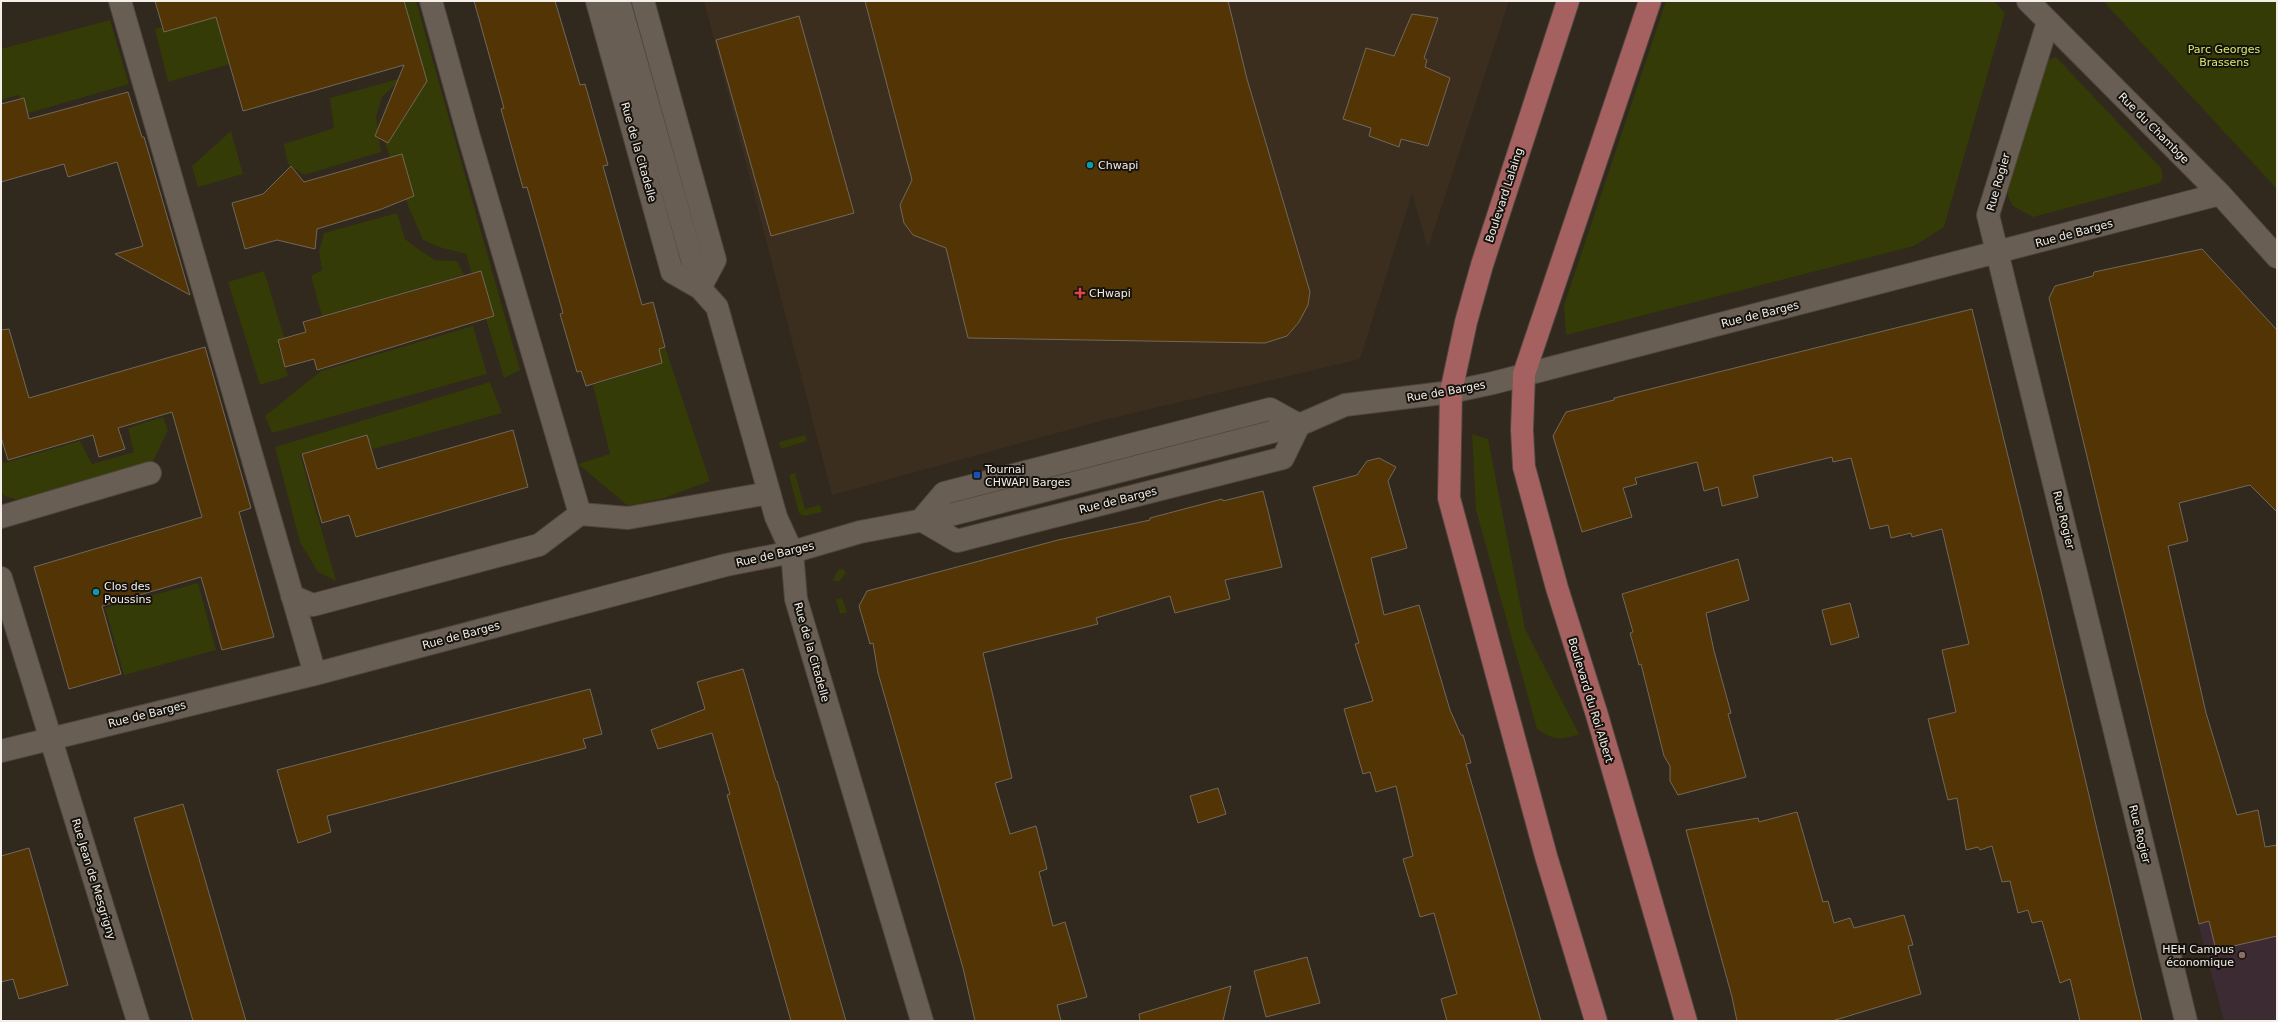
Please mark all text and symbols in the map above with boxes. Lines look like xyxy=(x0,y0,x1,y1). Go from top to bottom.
park label: Parc Georges Brassens xyxy=(2188,43,2261,69)
street label: Rue du Chambge xyxy=(2116,90,2192,167)
street label: Rue de la Citadelle xyxy=(618,101,659,204)
street label: Boulevard Lalaing xyxy=(1483,146,1526,244)
street label: Rue Rogier xyxy=(1984,151,2013,213)
place label: Chwapi xyxy=(1098,159,1138,172)
marker: Chwapi xyxy=(1085,160,1095,170)
street label: Rue de Barges xyxy=(2034,217,2115,250)
marker: CHwapi xyxy=(1074,287,1086,299)
place label: CHwapi xyxy=(1089,287,1131,300)
street label: Rue de Barges xyxy=(1720,298,1801,330)
street label: Rue de Barges xyxy=(1406,378,1487,405)
place label: Tournai CHWAPI Barges xyxy=(984,463,1070,489)
marker: Tournai CHWAPI Barges xyxy=(972,470,982,480)
street label: Rue de Barges xyxy=(1078,484,1159,516)
street label: Rue Rogier xyxy=(2050,490,2077,551)
street label: Rue de Barges xyxy=(735,539,816,570)
place label: Clos des Poussins xyxy=(104,580,151,606)
marker: Clos des Poussins xyxy=(91,587,101,597)
street label: Rue de la Citadelle xyxy=(791,601,832,704)
street label: Rue de Barges xyxy=(421,619,502,652)
street label: Boulevard du Roi Albert xyxy=(1565,636,1616,765)
street label: Rue de Barges xyxy=(107,698,188,730)
street label: Rue Rogier xyxy=(2126,804,2153,865)
street label: Rue Jean de Mesgrigny xyxy=(69,817,118,942)
place label: HEH Campus économique xyxy=(2162,943,2234,969)
marker: HEH Campus économique xyxy=(2237,950,2247,960)

